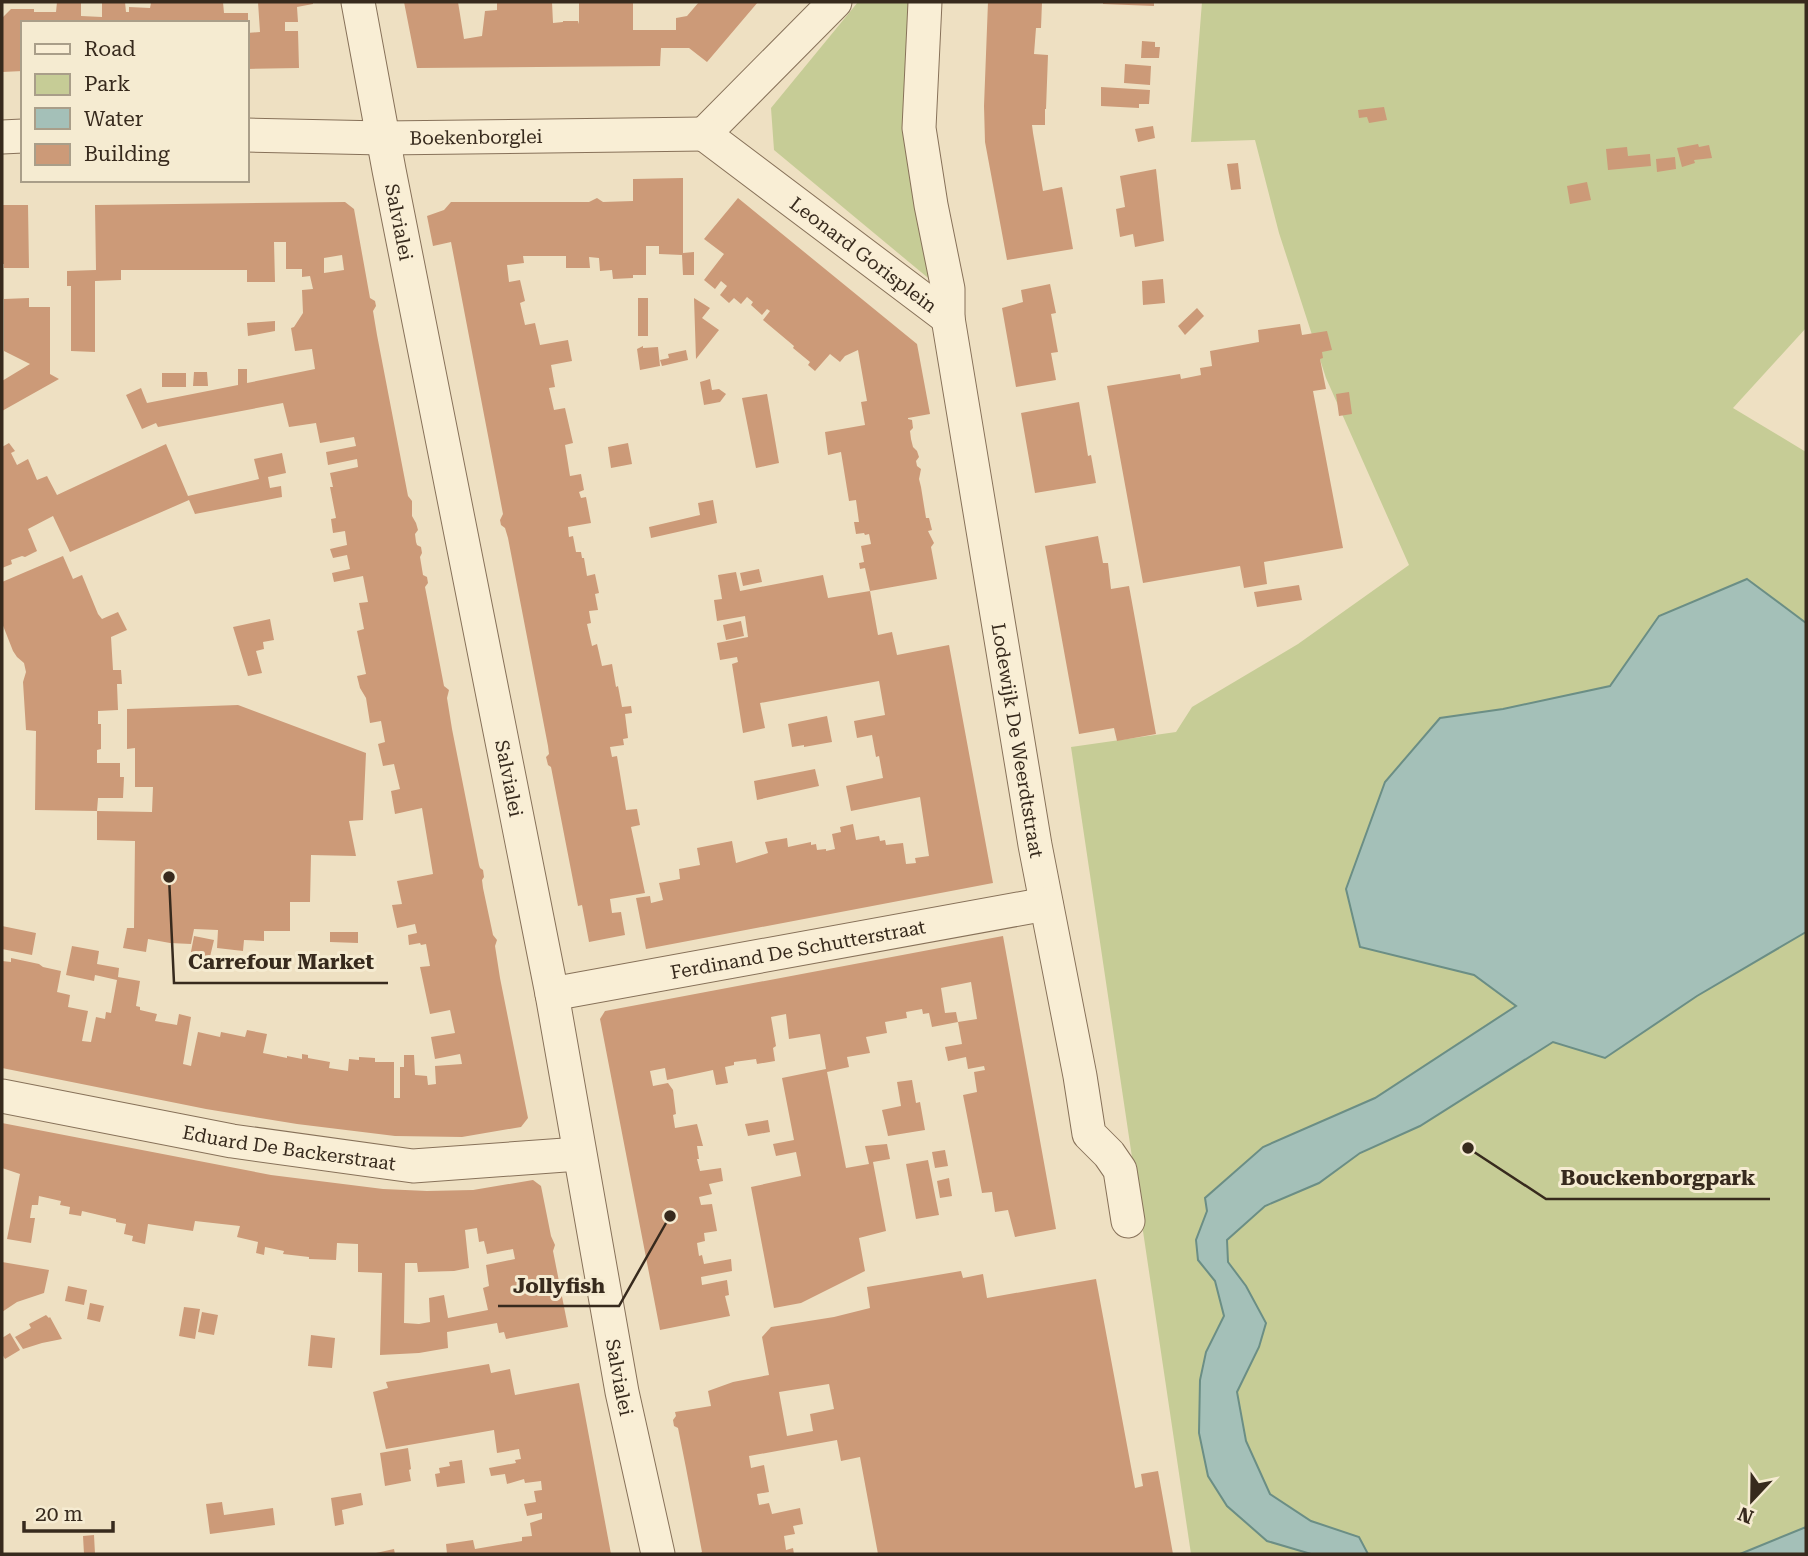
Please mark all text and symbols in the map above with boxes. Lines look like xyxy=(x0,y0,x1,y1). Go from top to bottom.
legend xyxy=(21,21,248,182)
text: Road xyxy=(84,37,136,61)
text: Park xyxy=(84,72,130,96)
text: Water xyxy=(84,107,144,131)
street label: Boekenborglei xyxy=(409,125,543,150)
text: Building xyxy=(84,142,170,166)
street label: Salvialei xyxy=(380,182,418,263)
street label: Leonard Gorisplein xyxy=(785,192,941,318)
street label: Lodewijk De Weerdtstraat xyxy=(987,621,1048,860)
street label: Salvialei xyxy=(490,738,528,819)
street label: Ferdinand De Schutterstraat xyxy=(669,915,927,984)
callout: Carrefour Market xyxy=(174,941,388,983)
text: Carrefour Market xyxy=(188,950,374,974)
street label: Eduard De Backerstraat xyxy=(181,1121,397,1176)
callout: Bouckenborgpark xyxy=(1546,1157,1770,1199)
text: Bouckenborgpark xyxy=(1560,1166,1756,1190)
callout: Jollyfish xyxy=(498,1264,619,1306)
text: Jollyfish xyxy=(513,1274,605,1298)
street label: Salvialei xyxy=(601,1337,638,1418)
north arrow xyxy=(1717,1465,1787,1535)
scale bar xyxy=(24,1490,114,1534)
text: 20 m xyxy=(35,1502,83,1526)
text: N xyxy=(1734,1502,1757,1529)

